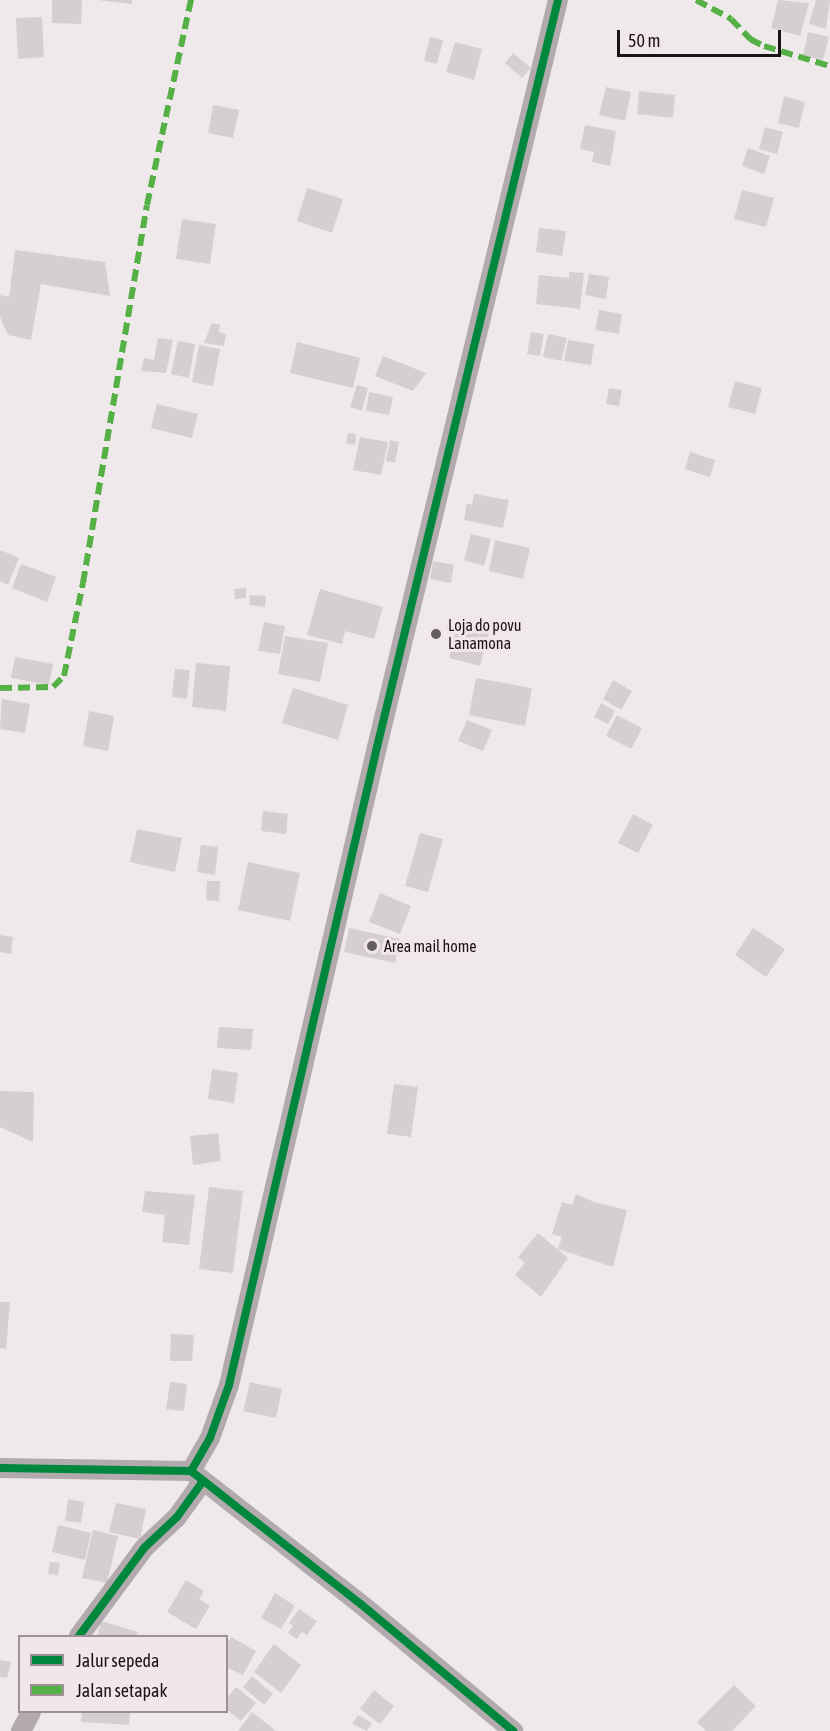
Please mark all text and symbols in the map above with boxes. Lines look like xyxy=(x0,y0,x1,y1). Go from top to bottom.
scale bar xyxy=(620,18,784,56)
text: 50 m xyxy=(628,30,660,51)
place label: Loja do povu Lanamona xyxy=(448,615,522,653)
marker: Loja do povu Lanamona xyxy=(429,627,443,641)
place label: Area mail home xyxy=(384,936,477,956)
marker: Area mail home xyxy=(365,939,379,953)
legend xyxy=(18,1635,228,1713)
text: Jalur sepeda xyxy=(76,1650,159,1671)
text: Jalan setapak xyxy=(76,1680,167,1701)

